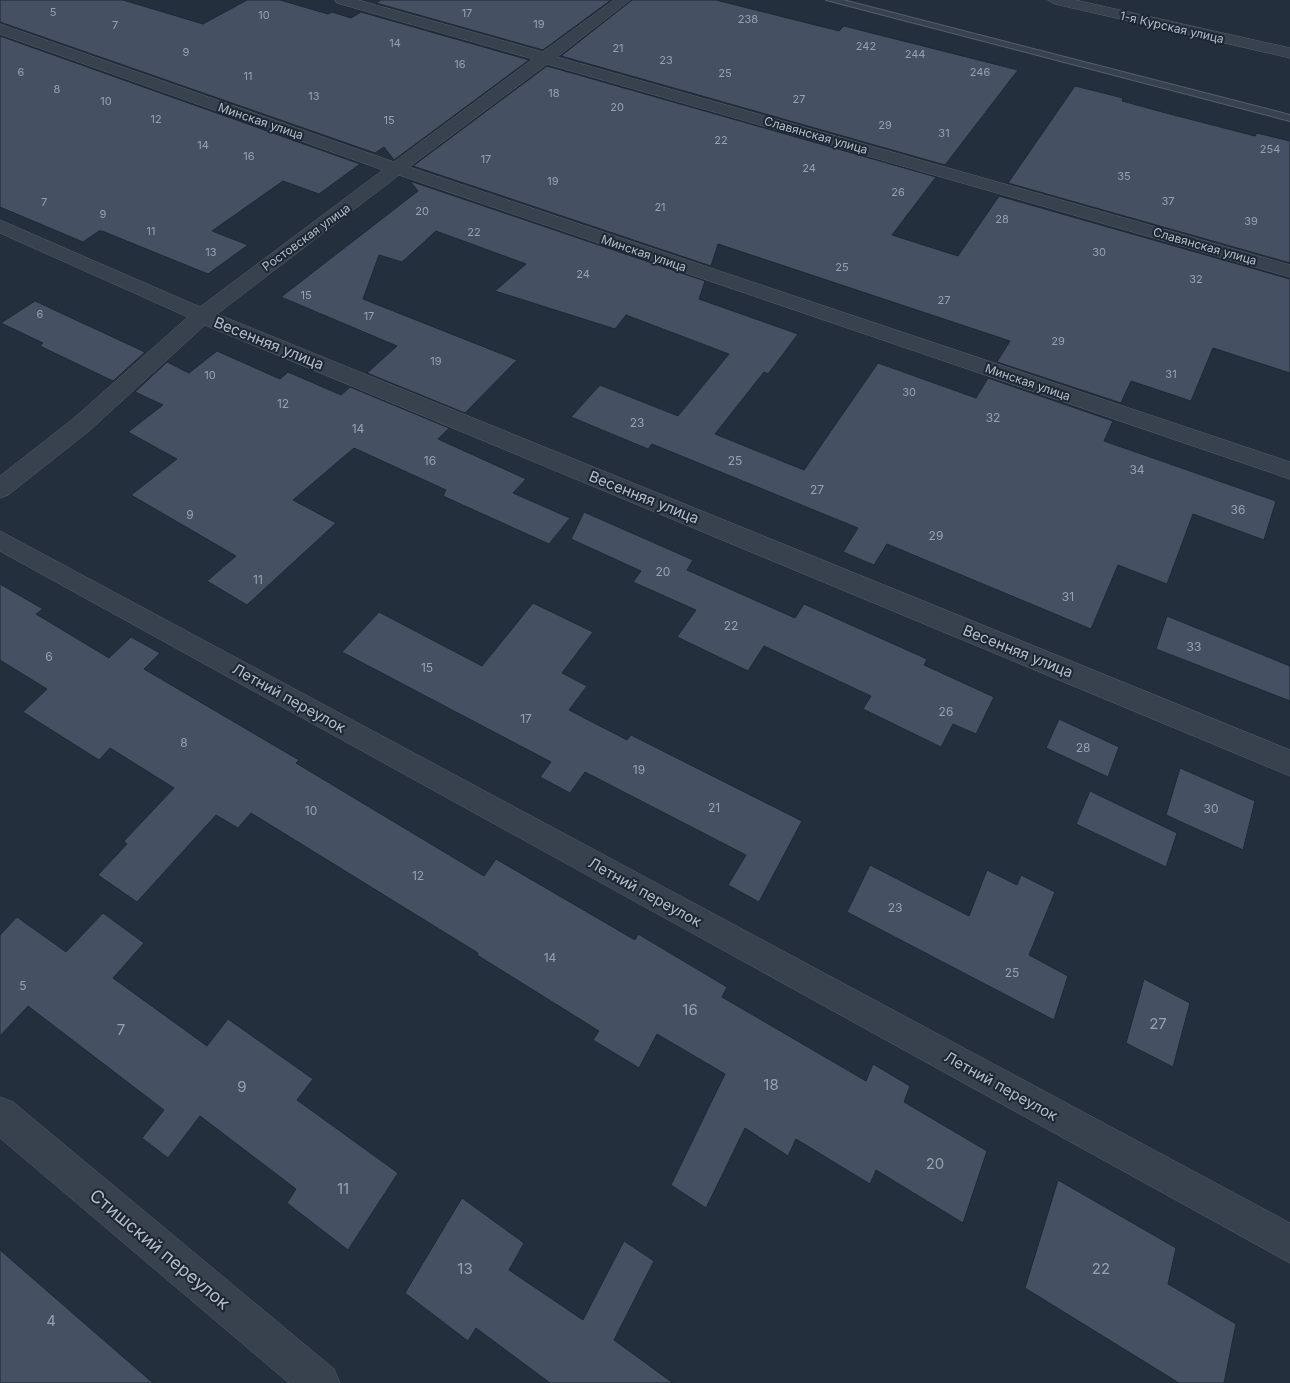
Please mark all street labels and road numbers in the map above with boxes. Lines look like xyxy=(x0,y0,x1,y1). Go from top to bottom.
street label: 1-я Курская улица xyxy=(1119,8,1225,46)
street label: Минская улица xyxy=(216,99,306,143)
street label: Славянская улица xyxy=(762,113,870,157)
street label: Ростовская улица xyxy=(259,200,353,274)
street label: Славянская улица xyxy=(1151,224,1259,268)
street label: Минская улица xyxy=(599,231,689,275)
street label: Весенняя улица xyxy=(211,312,327,374)
street label: Минская улица xyxy=(983,360,1073,404)
street label: Весенняя улица xyxy=(586,466,702,528)
street label: Весенняя улица xyxy=(960,620,1076,682)
street label: Летний переулок xyxy=(229,659,349,737)
street label: Летний переулок xyxy=(585,853,705,931)
street label: Летний переулок xyxy=(941,1047,1061,1125)
street label: Стишский переулок xyxy=(86,1184,234,1314)

